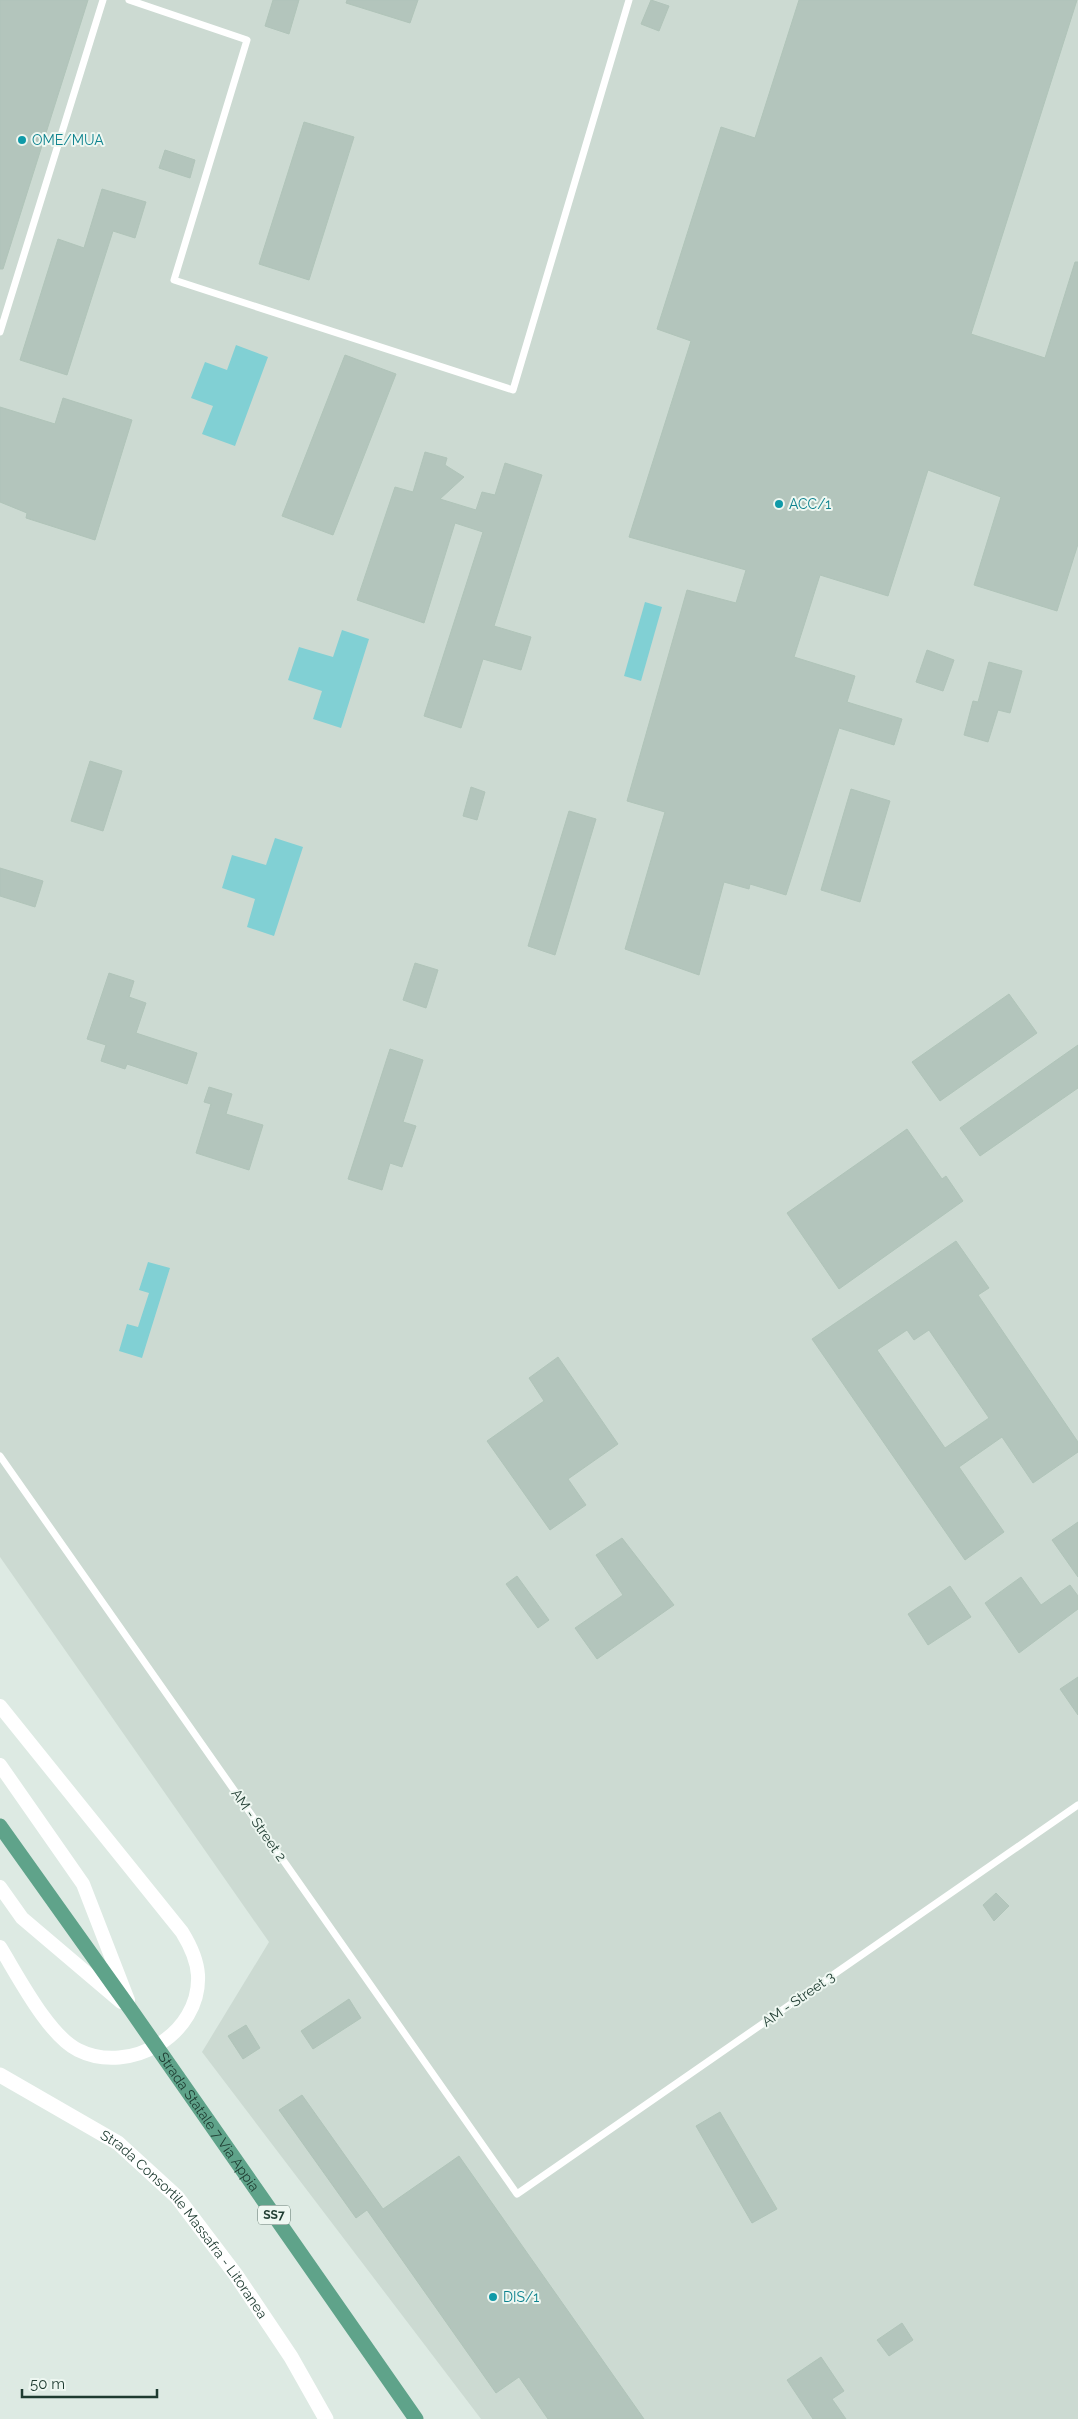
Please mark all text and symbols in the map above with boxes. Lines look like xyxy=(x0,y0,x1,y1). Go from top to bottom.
place label: OME/MUA xyxy=(32,132,104,148)
marker: OME/MUA xyxy=(16,134,28,146)
place label: ACC/1 xyxy=(789,496,831,512)
marker: ACC/1 xyxy=(773,498,785,510)
street label: AM - Street 2 xyxy=(228,1786,290,1864)
street label: AM - Street 3 xyxy=(759,1968,837,2030)
street label: Strada Statale 7 Via Appia xyxy=(155,2049,263,2194)
street label: Strada Consortile Massafra - Litoranea xyxy=(98,2127,271,2321)
road number: SS7 xyxy=(258,2206,290,2224)
place label: DIS/1 xyxy=(503,2289,539,2305)
marker: DIS/1 xyxy=(487,2291,499,2303)
scale bar xyxy=(22,2366,158,2398)
text: 50 m xyxy=(30,2375,65,2393)

